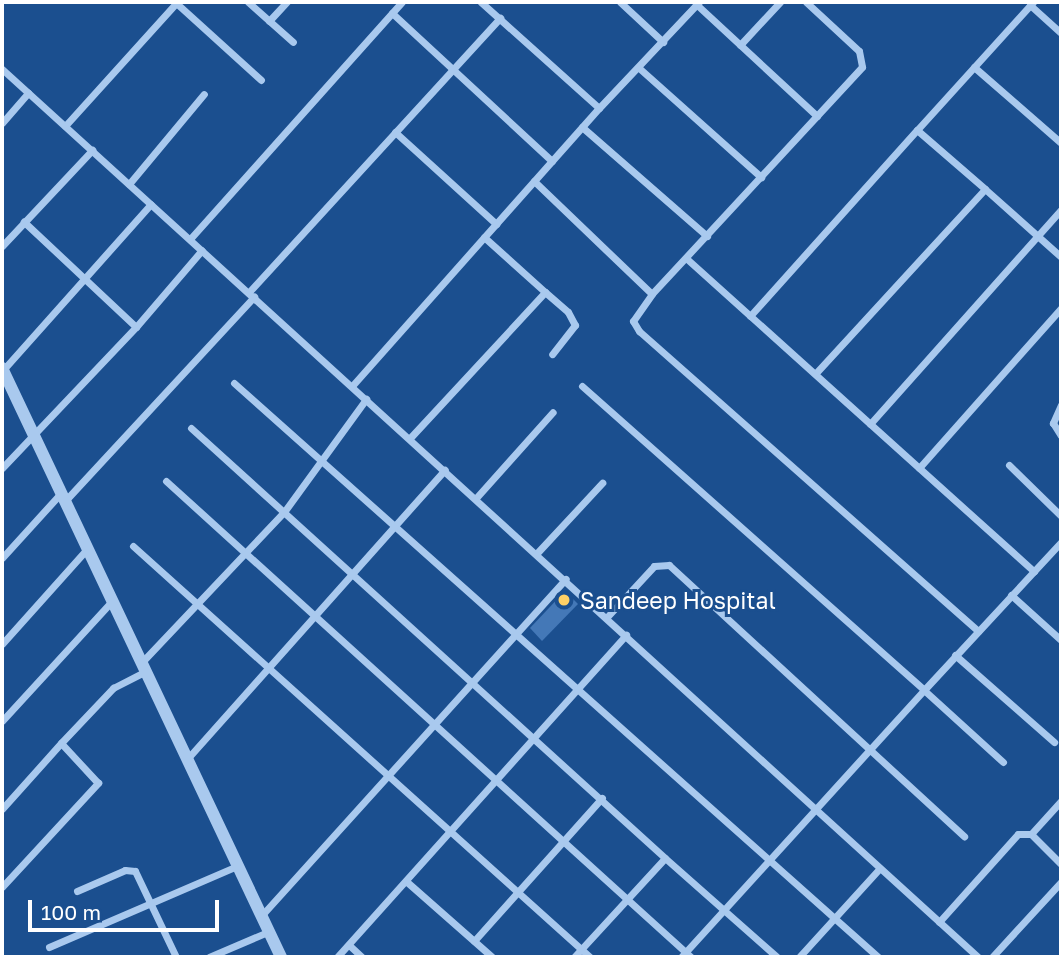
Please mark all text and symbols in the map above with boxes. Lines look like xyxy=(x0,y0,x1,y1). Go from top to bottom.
place label: Sandeep Hospital xyxy=(580,586,776,614)
marker: Sandeep Hospital xyxy=(554,590,574,610)
scale bar xyxy=(32,886,222,930)
text: 100 m xyxy=(41,899,101,925)

